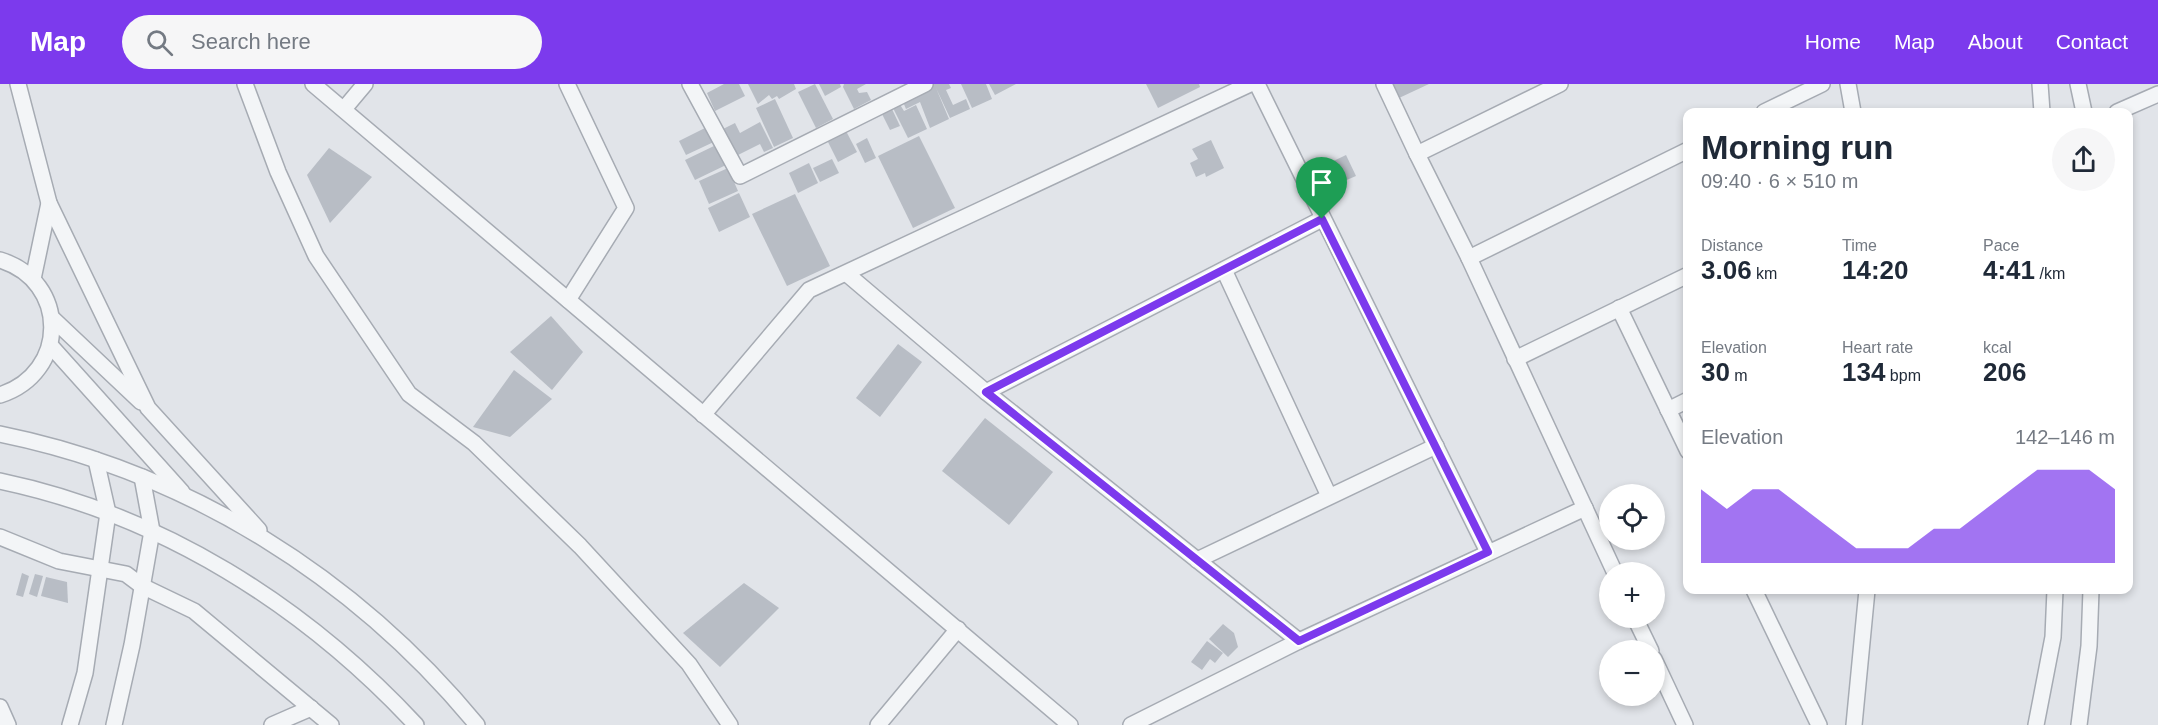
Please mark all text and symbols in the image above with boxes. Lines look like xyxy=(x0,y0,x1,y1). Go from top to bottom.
search box xyxy=(122,15,542,69)
text: Map xyxy=(30,26,86,57)
icon: search xyxy=(143,26,176,59)
text: Search here xyxy=(191,29,311,54)
text: Home xyxy=(1805,30,1861,53)
text: Map xyxy=(1894,30,1935,53)
text: About xyxy=(1968,30,2023,53)
text: Contact xyxy=(2056,30,2128,53)
button: share xyxy=(2052,128,2115,191)
text: Morning run xyxy=(1701,129,1893,166)
pin xyxy=(1296,157,1347,219)
icon: arrive xyxy=(1305,166,1338,199)
text: 09:40 · 6 × 510 m xyxy=(1701,170,1858,192)
text: Distance xyxy=(1701,237,1763,254)
text: Time xyxy=(1842,237,1877,254)
text: Pace xyxy=(1983,237,2019,254)
text: 3.06 xyxy=(1701,255,1752,285)
text: 14:20 xyxy=(1842,255,1909,285)
text: 4:41 xyxy=(1983,255,2035,285)
text: km xyxy=(1752,265,1777,282)
text: /km xyxy=(2035,265,2065,282)
text: Elevation xyxy=(1701,339,1767,356)
text: Heart rate xyxy=(1842,339,1913,356)
text: kcal xyxy=(1983,339,2011,356)
text: 30 xyxy=(1701,357,1730,387)
text: 134 xyxy=(1842,357,1885,387)
text: 206 xyxy=(1983,357,2026,387)
text: m xyxy=(1730,367,1748,384)
text: bpm xyxy=(1885,367,1921,384)
text: Elevation xyxy=(1701,426,1783,448)
text: 142–146 m xyxy=(2015,426,2115,448)
map controls xyxy=(1599,484,1665,706)
button: locate xyxy=(1599,484,1665,550)
button: + xyxy=(1599,562,1665,628)
button: − xyxy=(1599,640,1665,706)

